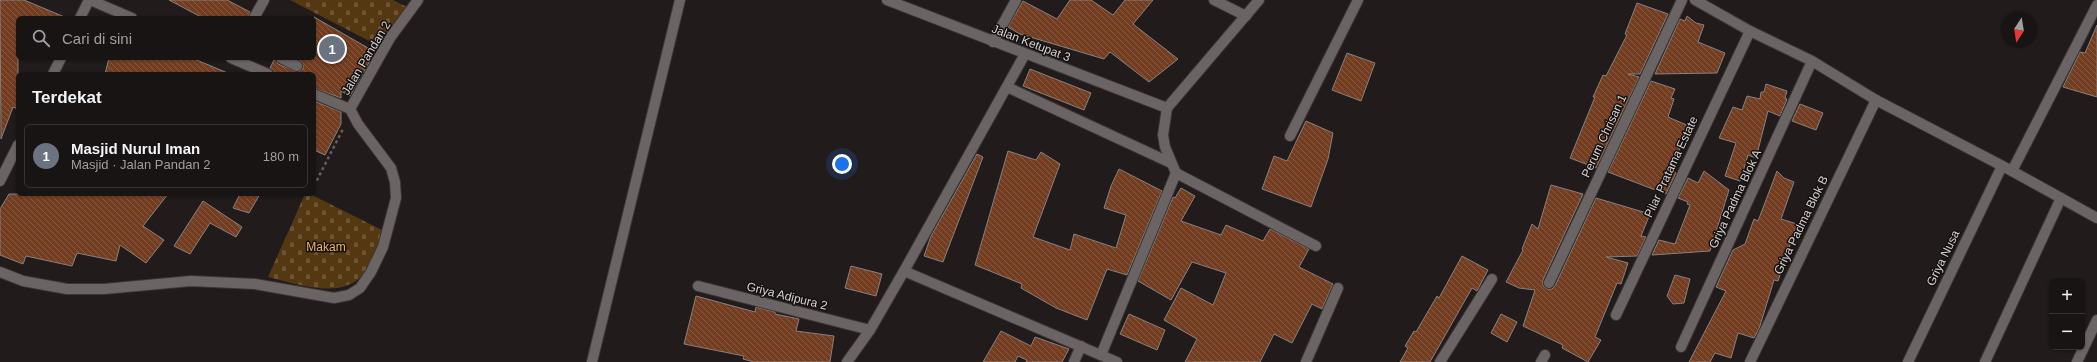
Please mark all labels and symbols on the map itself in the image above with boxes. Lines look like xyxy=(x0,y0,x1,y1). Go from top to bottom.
north arrow xyxy=(2001,12,2037,48)
street label: Jalan Pandan 2 xyxy=(339,18,394,97)
street label: Jalan Ketupat 3 xyxy=(990,22,1073,65)
pin: 1 xyxy=(319,34,345,64)
street label: Perum Chrisan 1 xyxy=(1579,92,1630,180)
street label: Pilar Pratama Estate xyxy=(1641,114,1701,220)
street label: Griya Padma Blok A xyxy=(1706,147,1764,251)
your location xyxy=(832,154,852,174)
street label: Griya Padma Blok B xyxy=(1771,173,1831,277)
street label: Griya Nusa xyxy=(1924,228,1963,288)
park label: Makam xyxy=(306,240,346,254)
street label: Griya Adipura 2 xyxy=(745,279,829,313)

